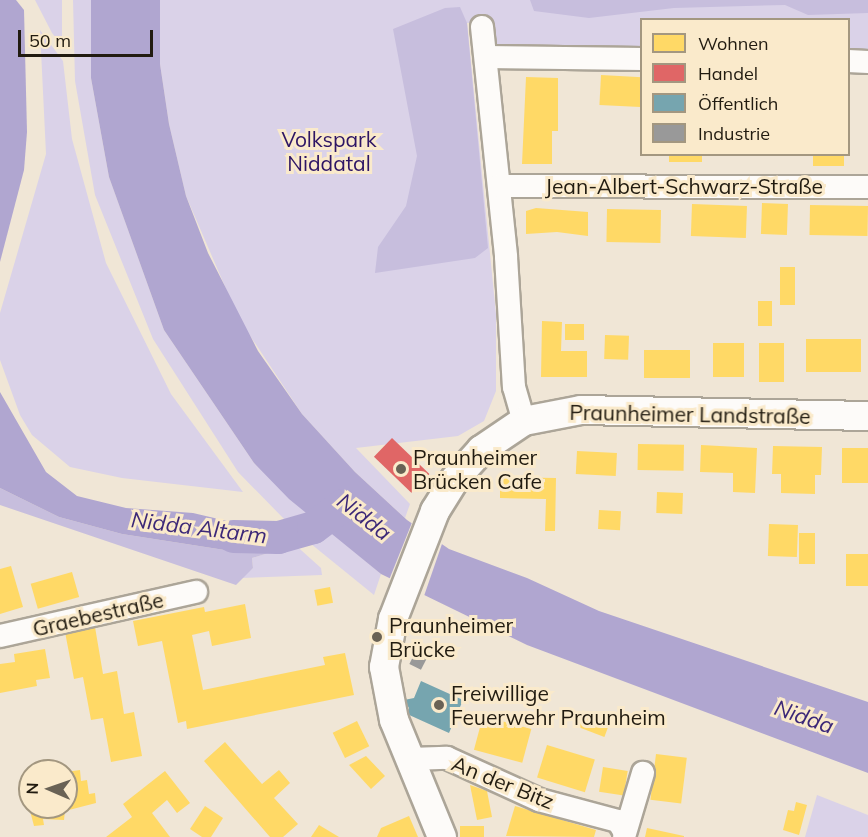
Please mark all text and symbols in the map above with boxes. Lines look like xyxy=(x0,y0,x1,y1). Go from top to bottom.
scale bar xyxy=(21,18,156,56)
legend xyxy=(640,18,850,156)
text: 50 m xyxy=(29,29,71,52)
text: Wohnen xyxy=(698,32,769,55)
text: Handel xyxy=(698,62,758,85)
text: Öffentlich xyxy=(698,92,778,115)
text: Industrie xyxy=(698,122,770,145)
park label: Volkspark Niddatal xyxy=(281,126,377,176)
street label: Jean-Albert-Schwarz-Straße xyxy=(545,173,823,199)
street label: Praunheimer Landstraße xyxy=(569,399,811,429)
place label: Praunheimer Brücken Cafe xyxy=(413,444,542,494)
marker: Praunheimer Brücken Cafe xyxy=(394,462,408,476)
water label: Nidda xyxy=(332,488,396,546)
water label: Nidda Altarm xyxy=(130,507,268,549)
street label: Graebestraße xyxy=(30,587,166,641)
place label: Praunheimer Brücke xyxy=(389,612,513,662)
marker: Praunheimer Brücke xyxy=(370,630,384,644)
place label: Freiwillige Feuerwehr Praunheim xyxy=(451,680,666,730)
water label: Nidda xyxy=(771,695,837,739)
marker: Freiwillige Feuerwehr Praunheim xyxy=(432,698,446,712)
street label: An der Bitz xyxy=(448,750,558,814)
north arrow xyxy=(18,759,78,819)
text: N xyxy=(22,782,42,795)

